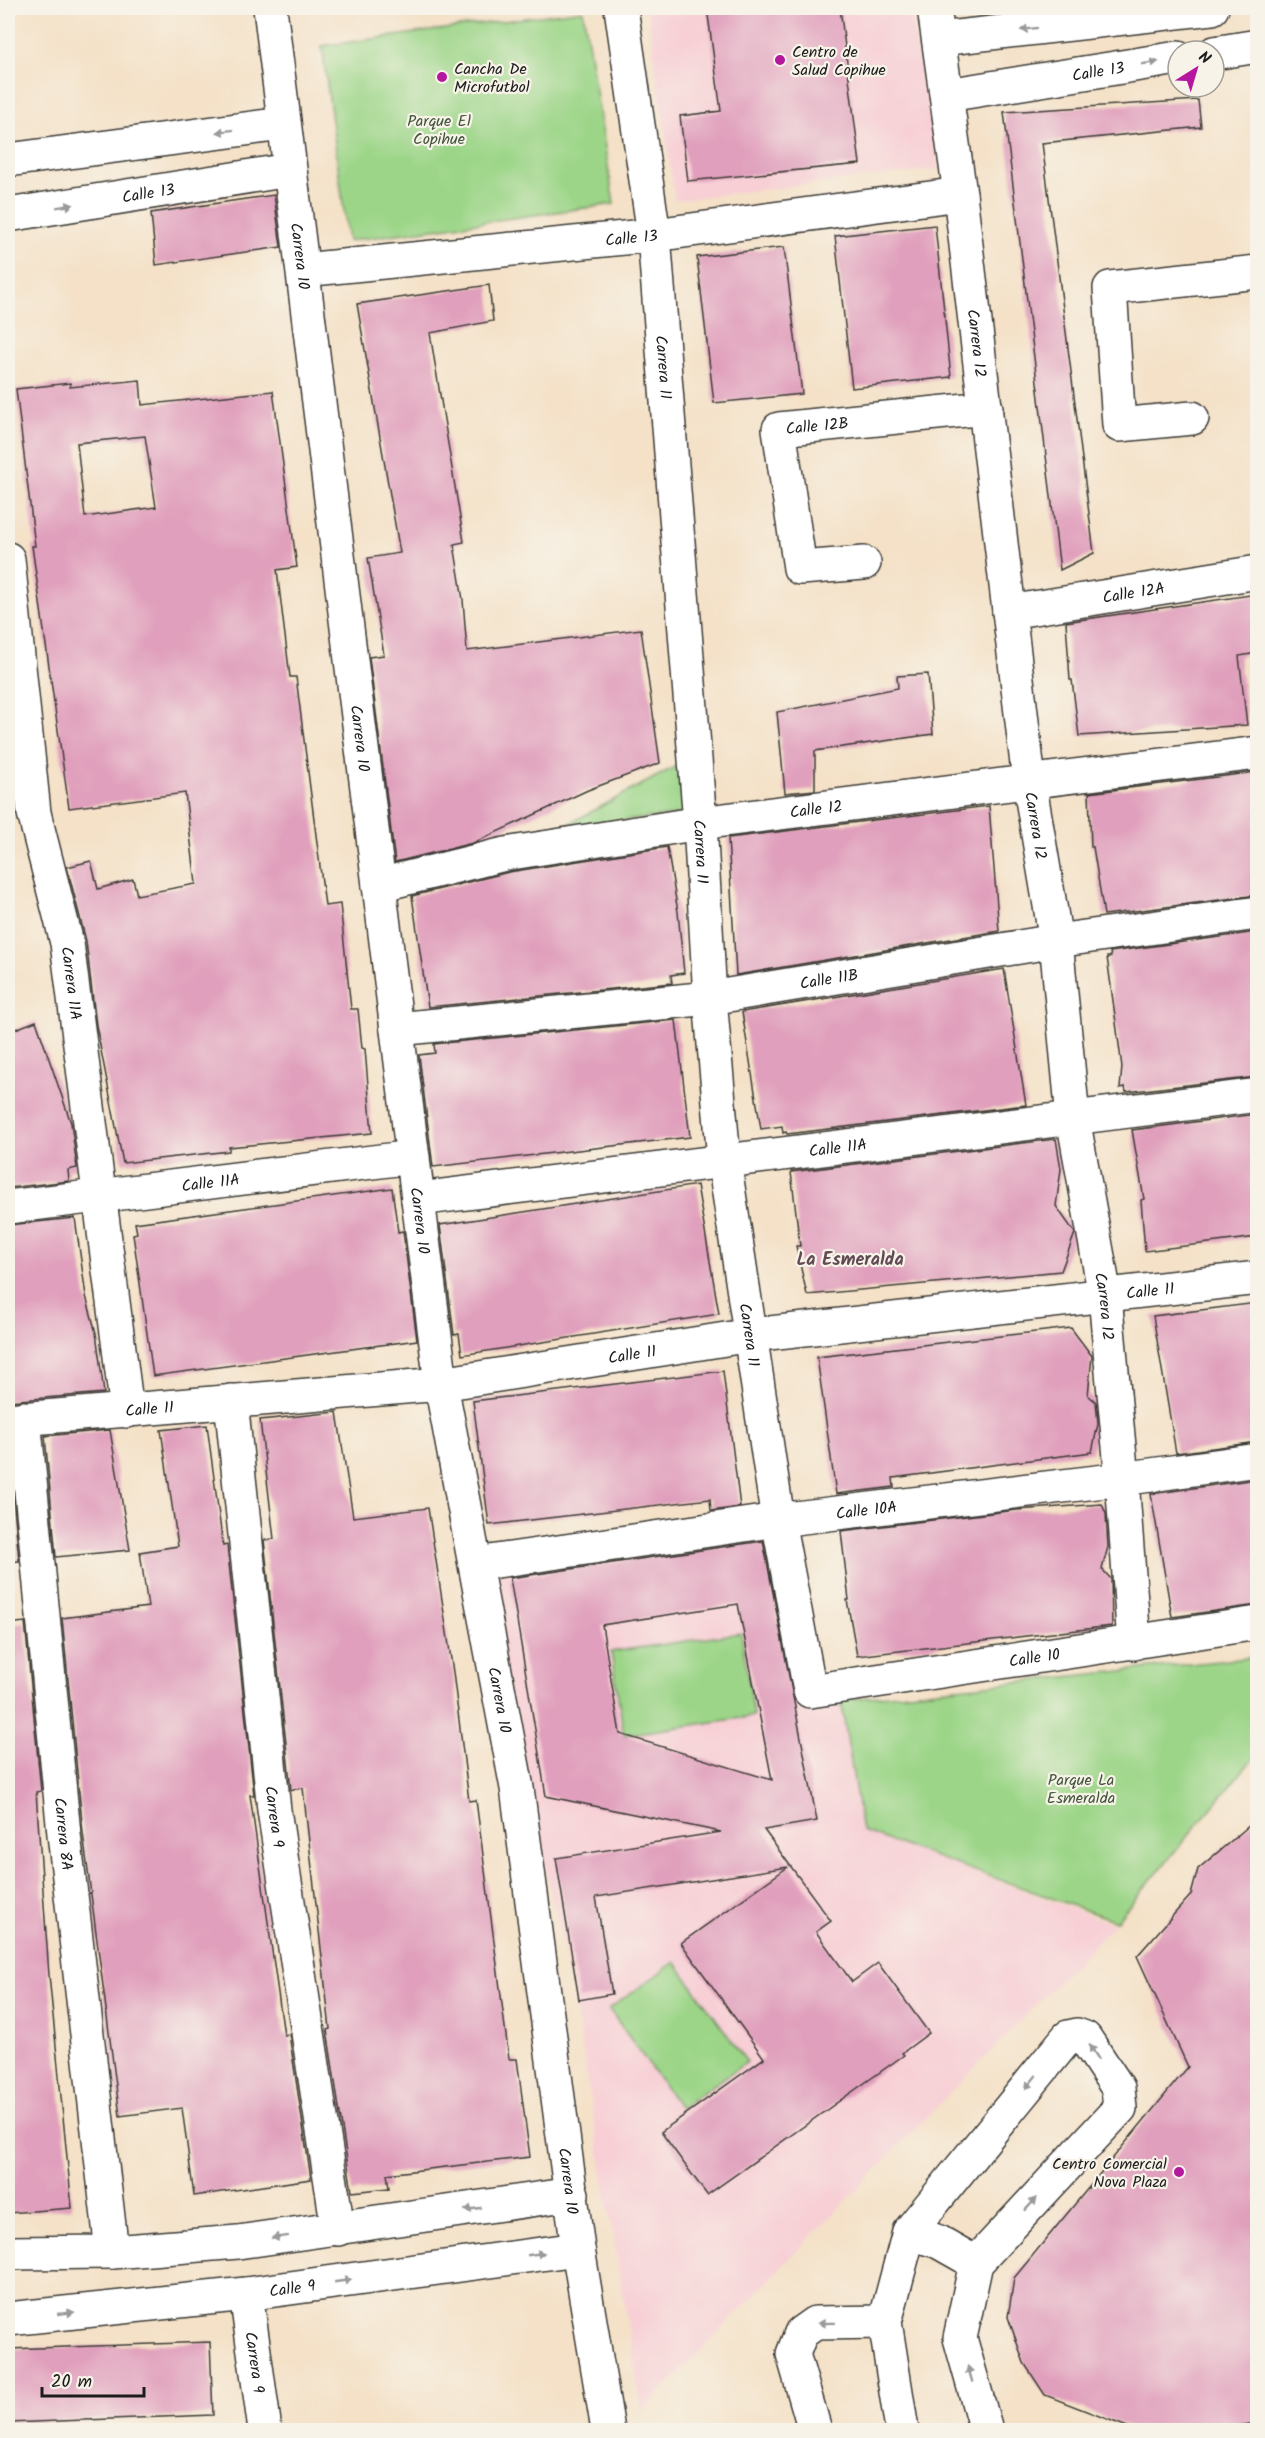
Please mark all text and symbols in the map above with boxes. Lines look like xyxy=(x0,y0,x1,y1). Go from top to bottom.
one-way arrow xyxy=(1019,24,1038,34)
north arrow xyxy=(1166,39,1226,99)
place label: Centro de Salud Copihue xyxy=(792,40,886,83)
text: N xyxy=(1193,45,1216,71)
marker: Centro de Salud Copihue xyxy=(773,53,787,67)
street label: Calle 13 xyxy=(1070,56,1126,89)
place label: Cancha De Microfutbol xyxy=(454,57,530,100)
one-way arrow xyxy=(1140,58,1159,67)
marker: Cancha De Microfutbol xyxy=(435,70,449,84)
park label: Parque El Copihue xyxy=(407,109,471,152)
one-way arrow xyxy=(216,126,235,136)
street label: Calle 13 xyxy=(120,178,176,211)
one-way arrow xyxy=(56,201,75,210)
street label: Carrera 10 xyxy=(283,221,316,291)
street label: Calle 13 xyxy=(604,224,659,254)
street label: Carrera 12 xyxy=(960,308,992,379)
street label: Carrera 11 xyxy=(648,334,678,400)
street label: Calle 12B xyxy=(785,411,850,442)
street label: Calle 12A xyxy=(1101,576,1167,611)
street label: Carrera 10 xyxy=(343,704,376,773)
street label: Carrera 12 xyxy=(1017,790,1053,862)
street label: Calle 12 xyxy=(788,794,844,826)
street label: Carrera 11 xyxy=(686,819,714,885)
street label: Carrera 11A xyxy=(54,945,88,1022)
street label: Calle 11B xyxy=(798,963,860,997)
street label: Calle 11A xyxy=(807,1132,869,1165)
street label: Calle 11A xyxy=(180,1167,241,1199)
street label: Carrera 10 xyxy=(403,1186,436,1256)
district label: La Esmeralda xyxy=(796,1246,904,1275)
street label: Carrera 12 xyxy=(1087,1270,1120,1342)
street label: Calle 11 xyxy=(1125,1276,1176,1307)
street label: Carrera 11 xyxy=(732,1302,766,1369)
street label: Calle 11 xyxy=(606,1339,658,1371)
street label: Calle 11 xyxy=(124,1395,175,1424)
street label: Calle 10A xyxy=(834,1495,899,1527)
street label: Calle 10 xyxy=(1007,1642,1062,1675)
street label: Carrera 10 xyxy=(480,1665,517,1735)
park label: Parque La Esmeralda xyxy=(1047,1768,1115,1811)
street label: Carrera 9 xyxy=(258,1785,291,1850)
street label: Carrera 8A xyxy=(47,1796,79,1872)
one-way arrow xyxy=(1088,2044,1100,2060)
one-way arrow xyxy=(1024,2074,1037,2090)
street label: Carrera 10 xyxy=(551,2146,584,2216)
place label: Centro Comercial Nova Plaza xyxy=(1052,2152,1167,2195)
marker: Centro Comercial Nova Plaza xyxy=(1172,2165,1186,2179)
one-way arrow xyxy=(1024,2197,1037,2212)
one-way arrow xyxy=(463,2205,482,2214)
one-way arrow xyxy=(270,2232,289,2242)
one-way arrow xyxy=(527,2250,546,2259)
street label: Calle 9 xyxy=(268,2274,317,2305)
one-way arrow xyxy=(333,2276,352,2285)
one-way arrow xyxy=(56,2308,75,2317)
one-way arrow xyxy=(817,2318,836,2327)
street label: Carrera 9 xyxy=(237,2330,271,2395)
scale bar xyxy=(42,2360,144,2398)
one-way arrow xyxy=(965,2365,974,2383)
text: 20 m xyxy=(51,2368,92,2397)

